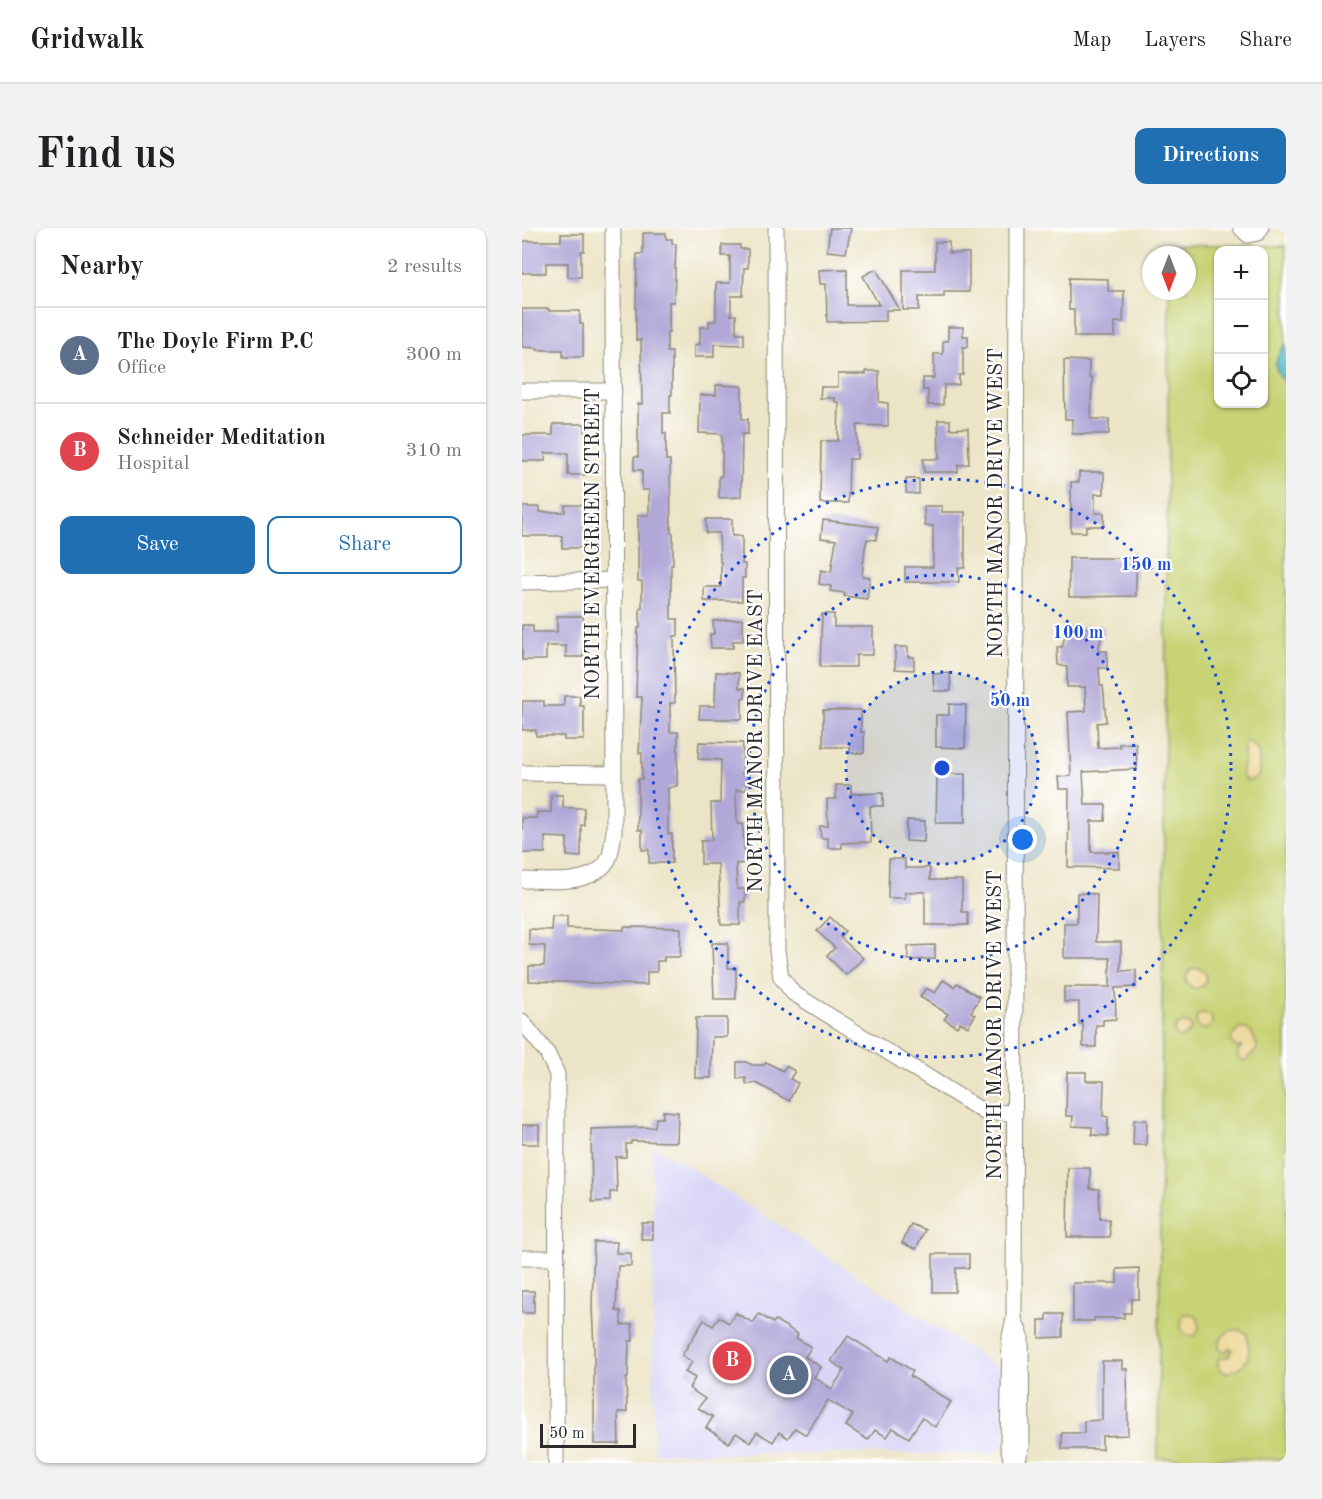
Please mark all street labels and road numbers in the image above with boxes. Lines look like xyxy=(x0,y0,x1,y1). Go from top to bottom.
street label: NORTH MANOR DRIVE WEST xyxy=(986,348,1007,658)
street label: NORTH EVERGREEN STREET xyxy=(583,388,604,700)
street label: NORTH MANOR DRIVE EAST xyxy=(746,589,767,893)
street label: NORTH MANOR DRIVE WEST xyxy=(985,870,1006,1180)

